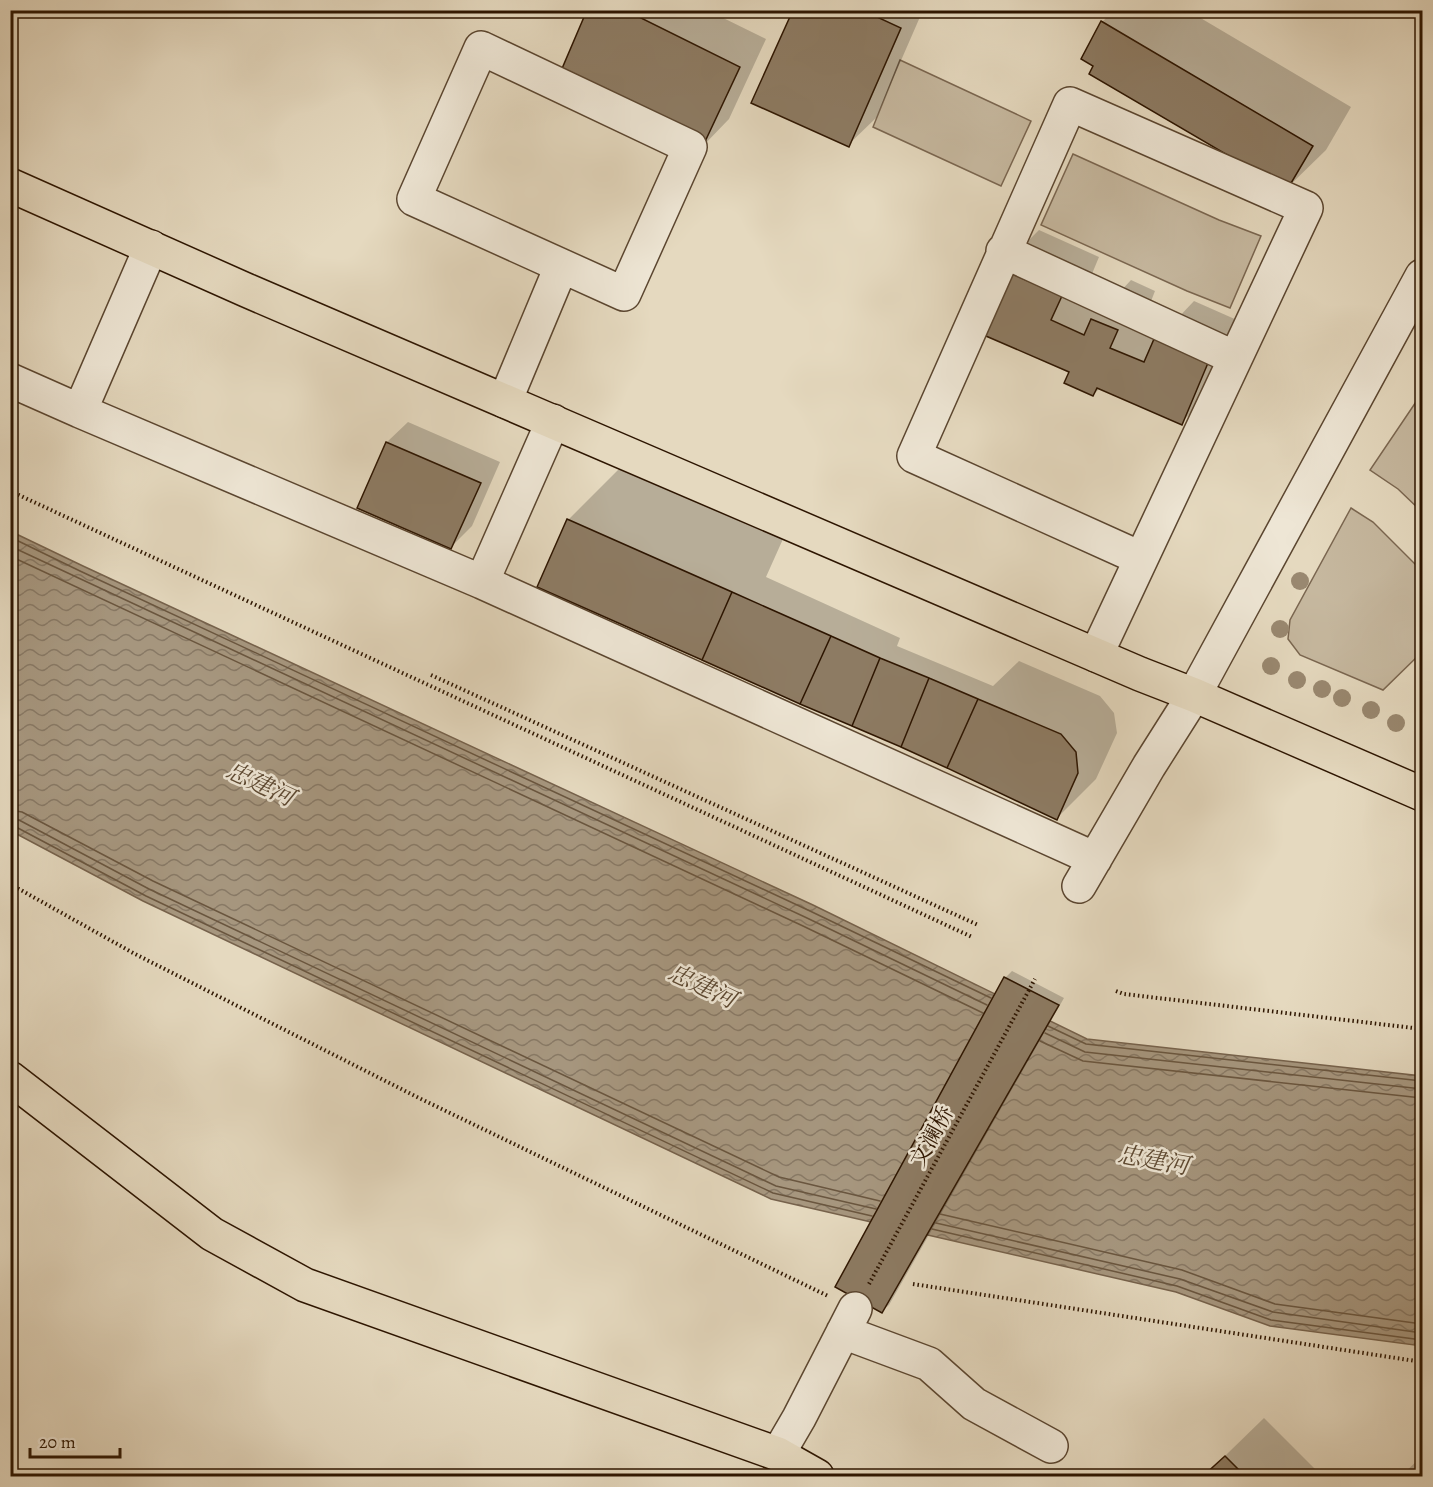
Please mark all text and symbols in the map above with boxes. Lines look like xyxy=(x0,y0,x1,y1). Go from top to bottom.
water label: 忠建河 xyxy=(221,754,303,815)
water label: 忠建河 xyxy=(663,956,745,1017)
street label: 文澜桥 xyxy=(903,1100,961,1173)
water label: 忠建河 xyxy=(1115,1138,1195,1183)
scale bar xyxy=(30,1421,120,1459)
text: 20 m xyxy=(39,1430,76,1454)

